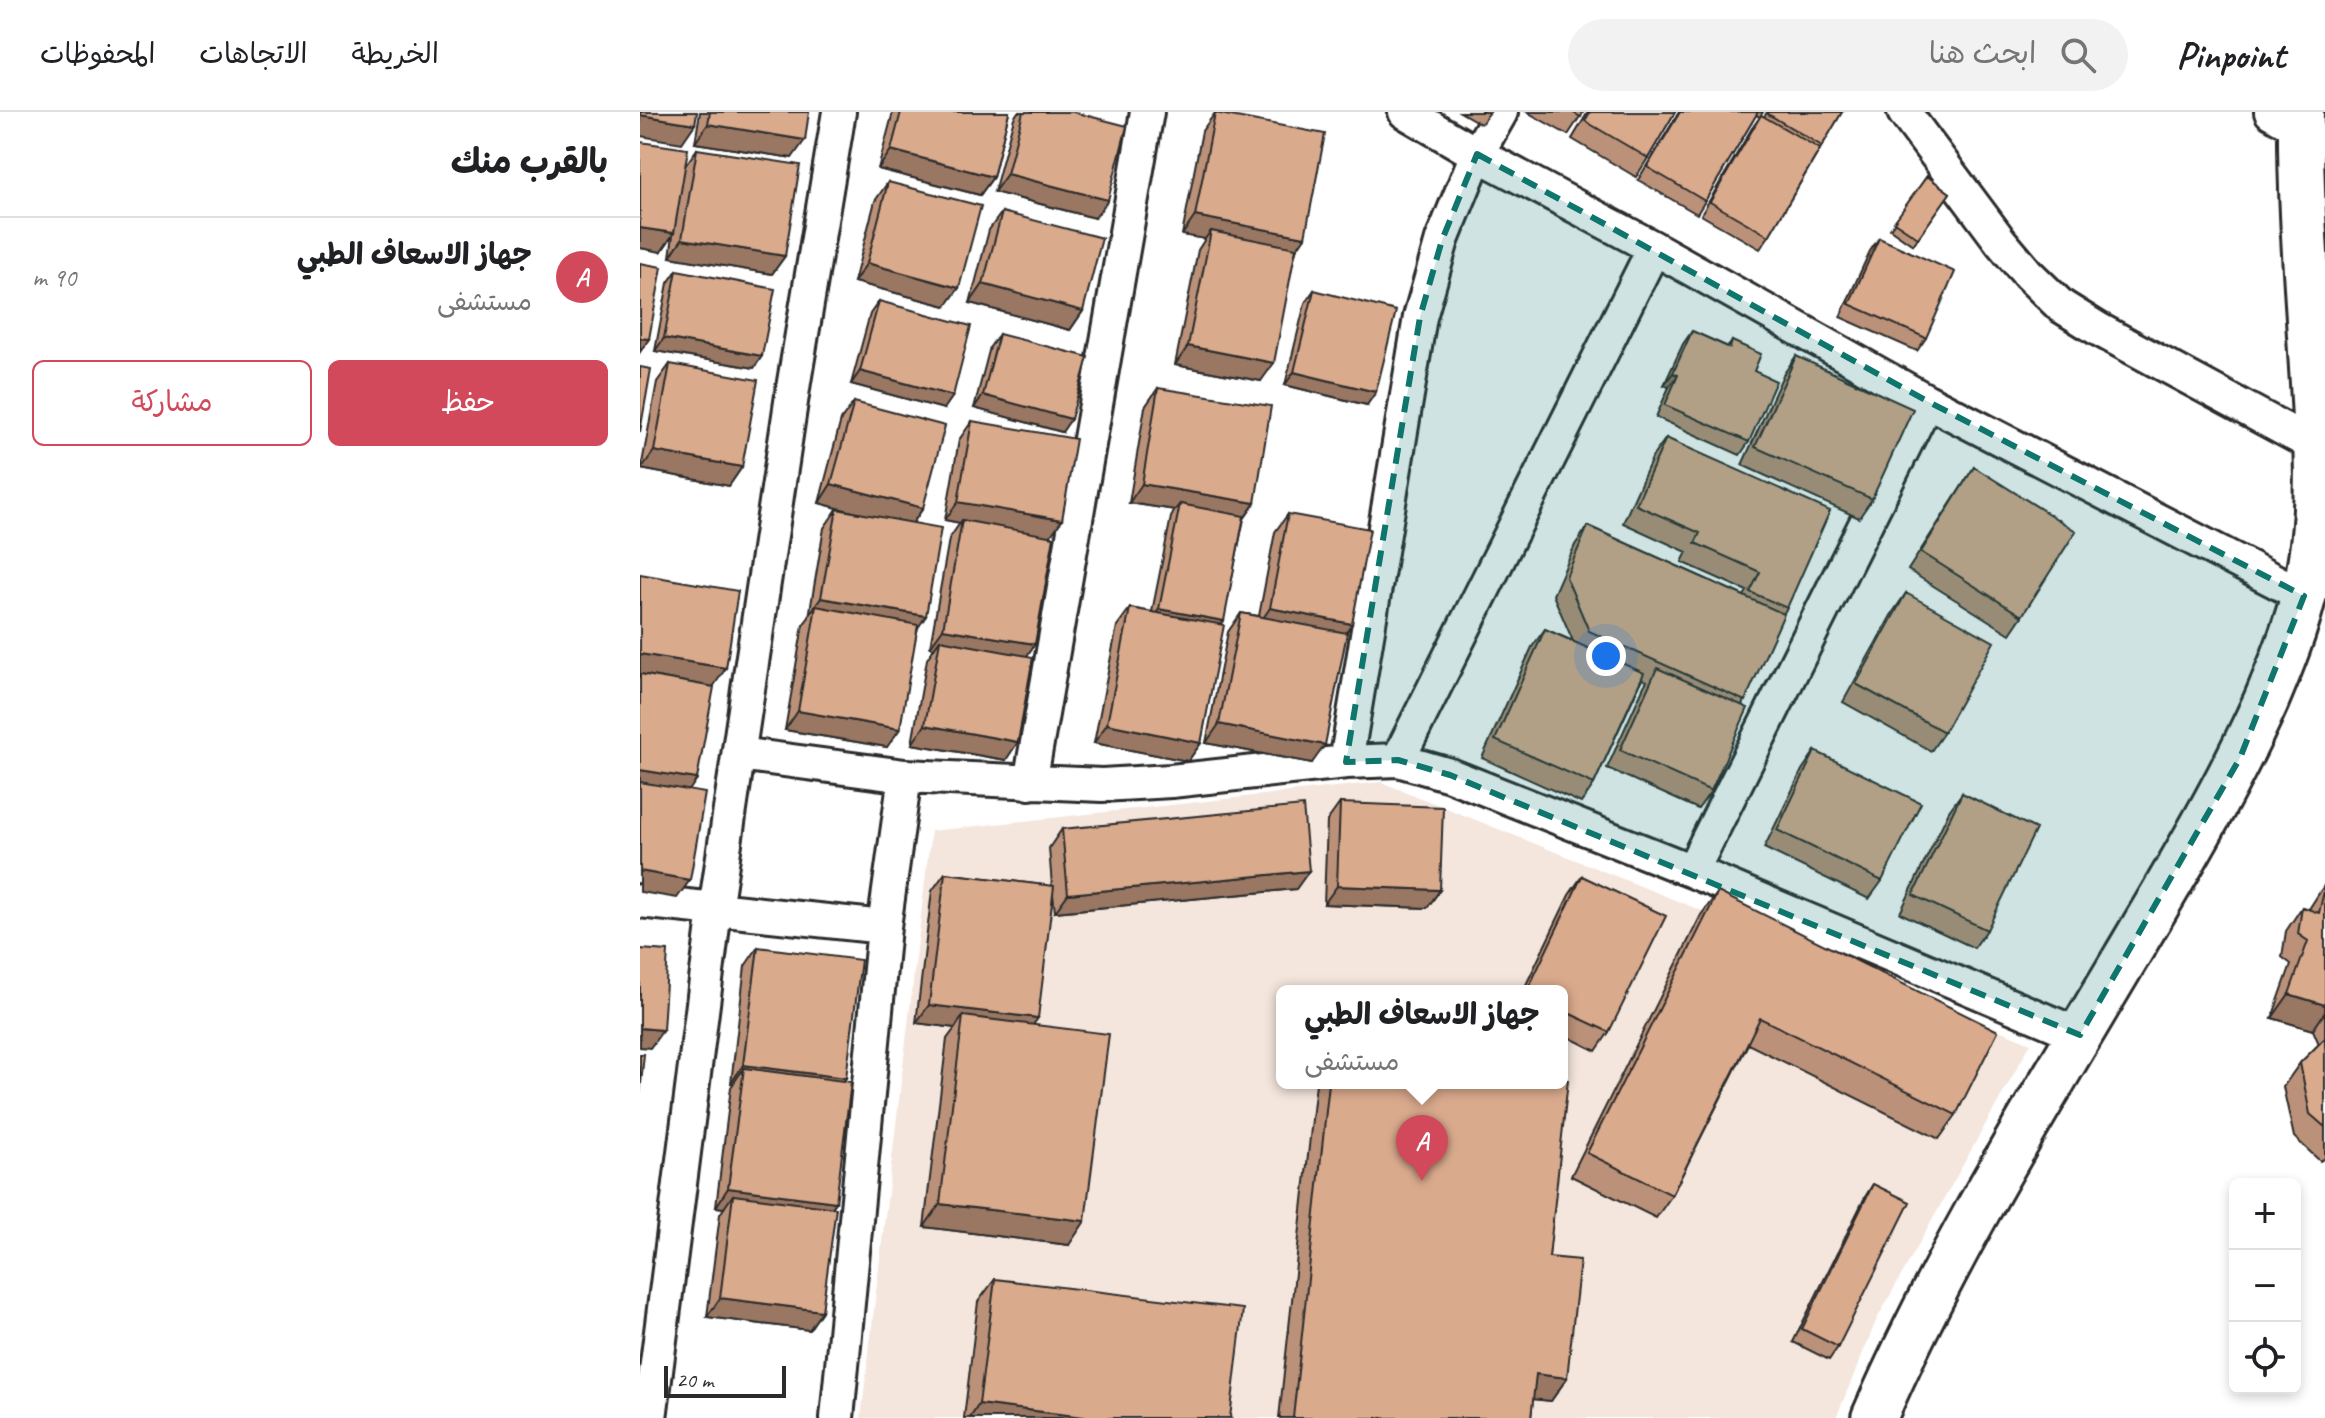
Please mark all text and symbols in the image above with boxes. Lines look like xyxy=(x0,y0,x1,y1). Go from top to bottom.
search box xyxy=(1568,19,2128,91)
text: Pinpoint xyxy=(2176,32,2285,79)
icon: search xyxy=(2056,33,2100,77)
text: ابحث هنا xyxy=(1929,34,2036,72)
text: المحفوظات xyxy=(40,36,155,71)
text: الاتجاهات xyxy=(199,36,307,71)
text: الخريطة xyxy=(351,36,439,71)
text: بالقرب منك xyxy=(451,140,608,183)
text: جهاز الاسعاف الطبي xyxy=(297,235,532,273)
text: 90 m xyxy=(32,261,76,294)
text: A xyxy=(575,261,589,294)
text: مستشفى xyxy=(437,285,532,318)
button: مشاركة xyxy=(32,360,312,446)
button: حفظ xyxy=(328,360,608,446)
your location xyxy=(1586,636,1626,676)
popup xyxy=(1276,985,1568,1089)
text: جهاز الاسعاف الطبي xyxy=(1304,995,1540,1033)
text: مستشفى xyxy=(1304,1045,1399,1078)
pin: A xyxy=(1396,1115,1448,1181)
map controls xyxy=(2229,1178,2301,1394)
button: + xyxy=(2229,1178,2301,1250)
button: − xyxy=(2229,1250,2301,1322)
button: locate xyxy=(2229,1322,2301,1394)
scale bar xyxy=(664,1362,786,1398)
text: 20 m xyxy=(676,1366,713,1394)

